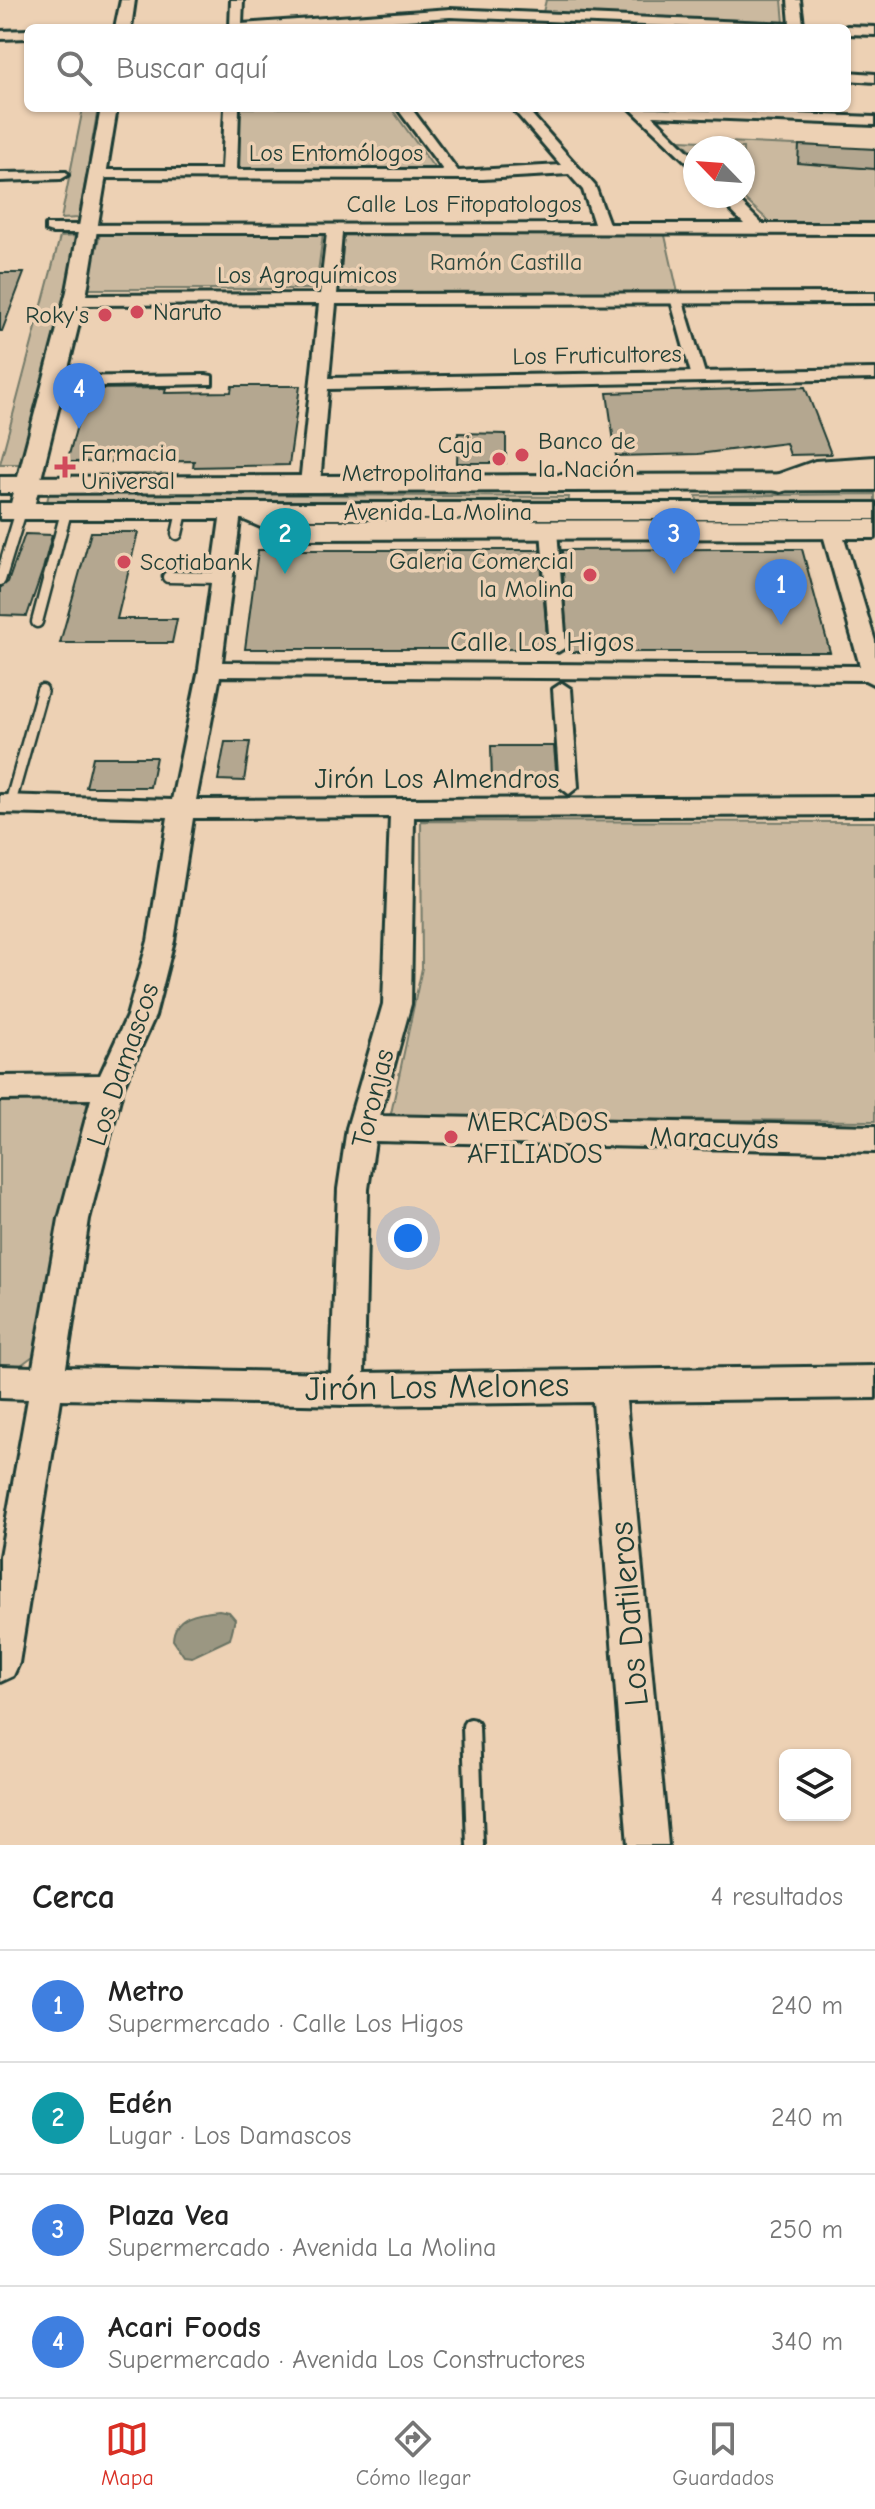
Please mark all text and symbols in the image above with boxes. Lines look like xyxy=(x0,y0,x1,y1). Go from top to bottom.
search box xyxy=(24,24,851,112)
icon: search xyxy=(52,46,96,90)
text: Buscar aquí xyxy=(116,51,267,86)
north arrow xyxy=(683,136,755,208)
street label: Los Entomólogos xyxy=(249,139,423,167)
street label: Calle Los Fitopatologos xyxy=(346,190,582,218)
park label: Ramón Castilla xyxy=(430,248,582,276)
street label: Los Agroquímicos xyxy=(217,261,397,289)
place label: Naruto xyxy=(153,298,222,326)
place label: Roky's xyxy=(25,301,89,329)
marker: Naruto xyxy=(128,303,146,321)
marker: Roky's xyxy=(96,306,114,324)
street label: Los Fruticultores xyxy=(512,340,682,370)
pin: 4 xyxy=(53,363,105,429)
place label: Banco de la Nación xyxy=(538,427,636,483)
place label: Caja Metropolitana xyxy=(342,431,483,487)
place label: Farmacia Universal xyxy=(81,439,177,495)
marker: Banco de la Nación xyxy=(513,446,531,464)
marker: Caja Metropolitana xyxy=(490,450,508,468)
marker: Farmacia Universal xyxy=(56,458,74,476)
street label: Avenida La Molina xyxy=(344,498,532,526)
pin: 2 xyxy=(259,508,311,574)
pin: 3 xyxy=(648,508,700,574)
place label: Galeria Comercial la Molina xyxy=(389,547,574,603)
place label: Scotiabank xyxy=(140,548,252,576)
marker: Scotiabank xyxy=(115,553,133,571)
pin: 1 xyxy=(755,559,807,625)
marker: Galeria Comercial la Molina xyxy=(581,566,599,584)
street label: Calle Los Higos xyxy=(450,626,634,658)
street label: Jirón Los Almendros xyxy=(314,763,560,795)
street label: Los Damascos xyxy=(80,979,166,1150)
street label: Toronjas xyxy=(345,1046,401,1151)
place label: MERCADOS AFILIADOS xyxy=(467,1106,609,1170)
street label: Maracuyás xyxy=(649,1121,779,1155)
marker: MERCADOS AFILIADOS xyxy=(442,1128,460,1146)
your location xyxy=(388,1218,428,1258)
street label: Jirón Los Melones xyxy=(304,1365,570,1409)
street label: Los Datileros xyxy=(601,1520,657,1708)
map controls xyxy=(779,1749,851,1821)
button: layers xyxy=(779,1749,851,1821)
text: Cerca xyxy=(32,1877,115,1917)
text: 4 resultados xyxy=(711,1882,843,1912)
text: Metro xyxy=(108,1974,184,2009)
text: 1 xyxy=(53,1991,63,2021)
text: 240 m xyxy=(771,1991,843,2021)
text: Supermercado · Calle Los Higos xyxy=(108,2009,463,2039)
text: Edén xyxy=(108,2086,172,2121)
text: 2 xyxy=(52,2103,64,2133)
text: 240 m xyxy=(771,2103,843,2133)
text: Lugar · Los Damascos xyxy=(108,2121,351,2151)
text: Plaza Vea xyxy=(108,2198,229,2233)
text: 3 xyxy=(52,2215,64,2245)
text: 250 m xyxy=(769,2215,843,2245)
text: Supermercado · Avenida La Molina xyxy=(108,2233,497,2263)
text: Acari Foods xyxy=(108,2310,261,2345)
text: 4 xyxy=(52,2327,64,2357)
text: 340 m xyxy=(771,2327,843,2357)
text: Supermercado · Avenida Los Constructores xyxy=(108,2345,585,2375)
tab: Mapa xyxy=(101,2417,154,2491)
tab: Cómo llegar xyxy=(356,2417,470,2491)
tab: Guardados xyxy=(672,2417,774,2491)

